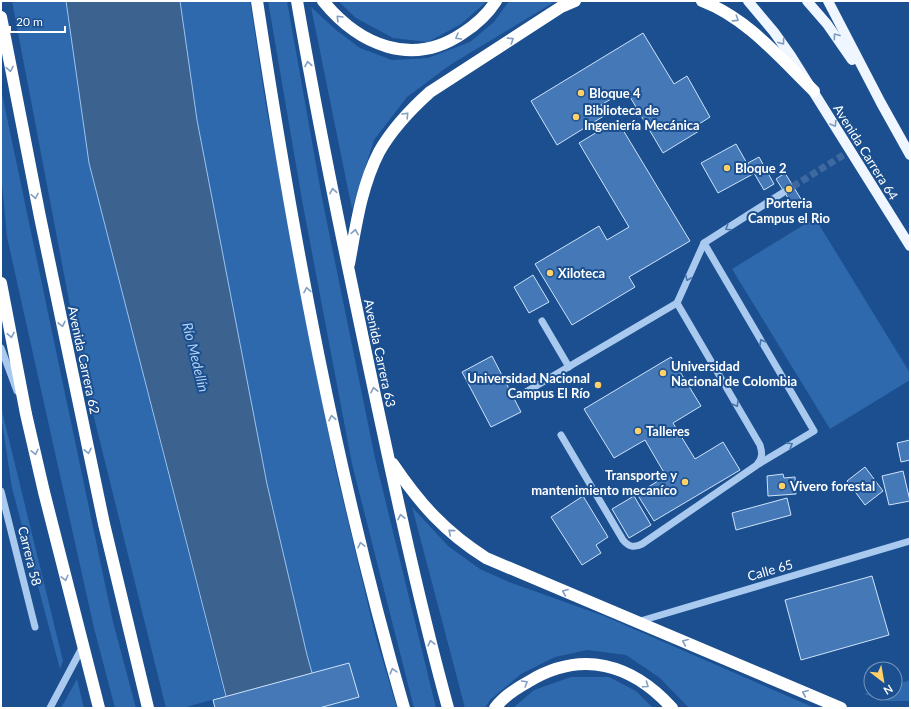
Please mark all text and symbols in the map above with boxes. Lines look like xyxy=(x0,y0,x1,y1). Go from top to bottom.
scale bar xyxy=(10,8,65,34)
text: 20 m xyxy=(16,14,43,29)
one-way arrow xyxy=(732,14,739,22)
one-way arrow xyxy=(336,15,344,23)
one-way arrow xyxy=(455,32,462,39)
one-way arrow xyxy=(833,33,840,40)
one-way arrow xyxy=(507,37,514,44)
one-way arrow xyxy=(777,38,784,45)
one-way arrow xyxy=(304,61,312,67)
one-way arrow xyxy=(6,66,14,72)
place label: Bloque 4 xyxy=(589,85,641,101)
marker: Bloque 4 xyxy=(576,88,586,98)
street label: Avenida Carrera 64 xyxy=(830,101,902,203)
place label: Biblioteca de Ingeniería Mecánica xyxy=(584,102,700,133)
one-way arrow xyxy=(401,112,409,120)
marker: Biblioteca de Ingeniería Mecánica xyxy=(571,112,581,122)
one-way arrow xyxy=(829,120,837,127)
place label: Bloque 2 xyxy=(735,160,787,176)
marker: Bloque 2 xyxy=(722,163,732,173)
marker: Porteria Campus el Rio xyxy=(784,184,794,194)
one-way arrow xyxy=(329,188,337,194)
one-way arrow xyxy=(31,193,39,199)
place label: Porteria Campus el Rio xyxy=(748,195,831,226)
one-way arrow xyxy=(725,223,732,231)
one-way arrow xyxy=(350,229,359,235)
place label: Xiloteca xyxy=(558,265,605,281)
marker: Xiloteca xyxy=(545,268,555,278)
one-way arrow xyxy=(685,274,693,282)
one-way arrow xyxy=(303,287,311,294)
street label: Avenida Carrera 63 xyxy=(361,298,399,408)
street label: Avenida Carrera 62 xyxy=(65,305,103,415)
one-way arrow xyxy=(57,320,65,327)
water label: Río Medellín xyxy=(179,320,213,394)
one-way arrow xyxy=(6,332,14,338)
one-way arrow xyxy=(759,339,766,346)
place label: Universidad Nacional de Colombia xyxy=(671,358,797,389)
marker: Universidad Nacional de Colombia xyxy=(658,368,668,378)
place label: Universidad Nacional Campus El Río xyxy=(467,370,591,401)
marker: Universidad Nacional Campus El Río xyxy=(593,380,603,390)
one-way arrow xyxy=(370,387,378,393)
one-way arrow xyxy=(732,400,739,407)
one-way arrow xyxy=(328,415,336,421)
place label: Talleres xyxy=(646,423,690,439)
marker: Talleres xyxy=(633,426,643,436)
one-way arrow xyxy=(786,442,793,449)
one-way arrow xyxy=(84,448,92,454)
one-way arrow xyxy=(30,449,38,455)
place label: Transporte y mantenimiento mecaníco xyxy=(531,467,678,498)
marker: Transporte y mantenimiento mecaníco xyxy=(680,477,690,487)
place label: Vivero forestal xyxy=(789,478,875,494)
marker: Vivero forestal xyxy=(777,481,787,491)
one-way arrow xyxy=(398,514,406,520)
street label: Carrera 58 xyxy=(15,525,45,587)
one-way arrow xyxy=(448,530,455,537)
one-way arrow xyxy=(358,541,366,548)
street label: Calle 65 xyxy=(745,556,795,584)
one-way arrow xyxy=(61,575,69,581)
one-way arrow xyxy=(562,589,570,597)
one-way arrow xyxy=(682,639,689,647)
one-way arrow xyxy=(427,640,435,647)
north arrow xyxy=(863,661,903,701)
one-way arrow xyxy=(390,667,398,674)
one-way arrow xyxy=(642,680,649,687)
one-way arrow xyxy=(521,681,528,688)
text: N xyxy=(881,682,895,698)
one-way arrow xyxy=(802,690,810,698)

